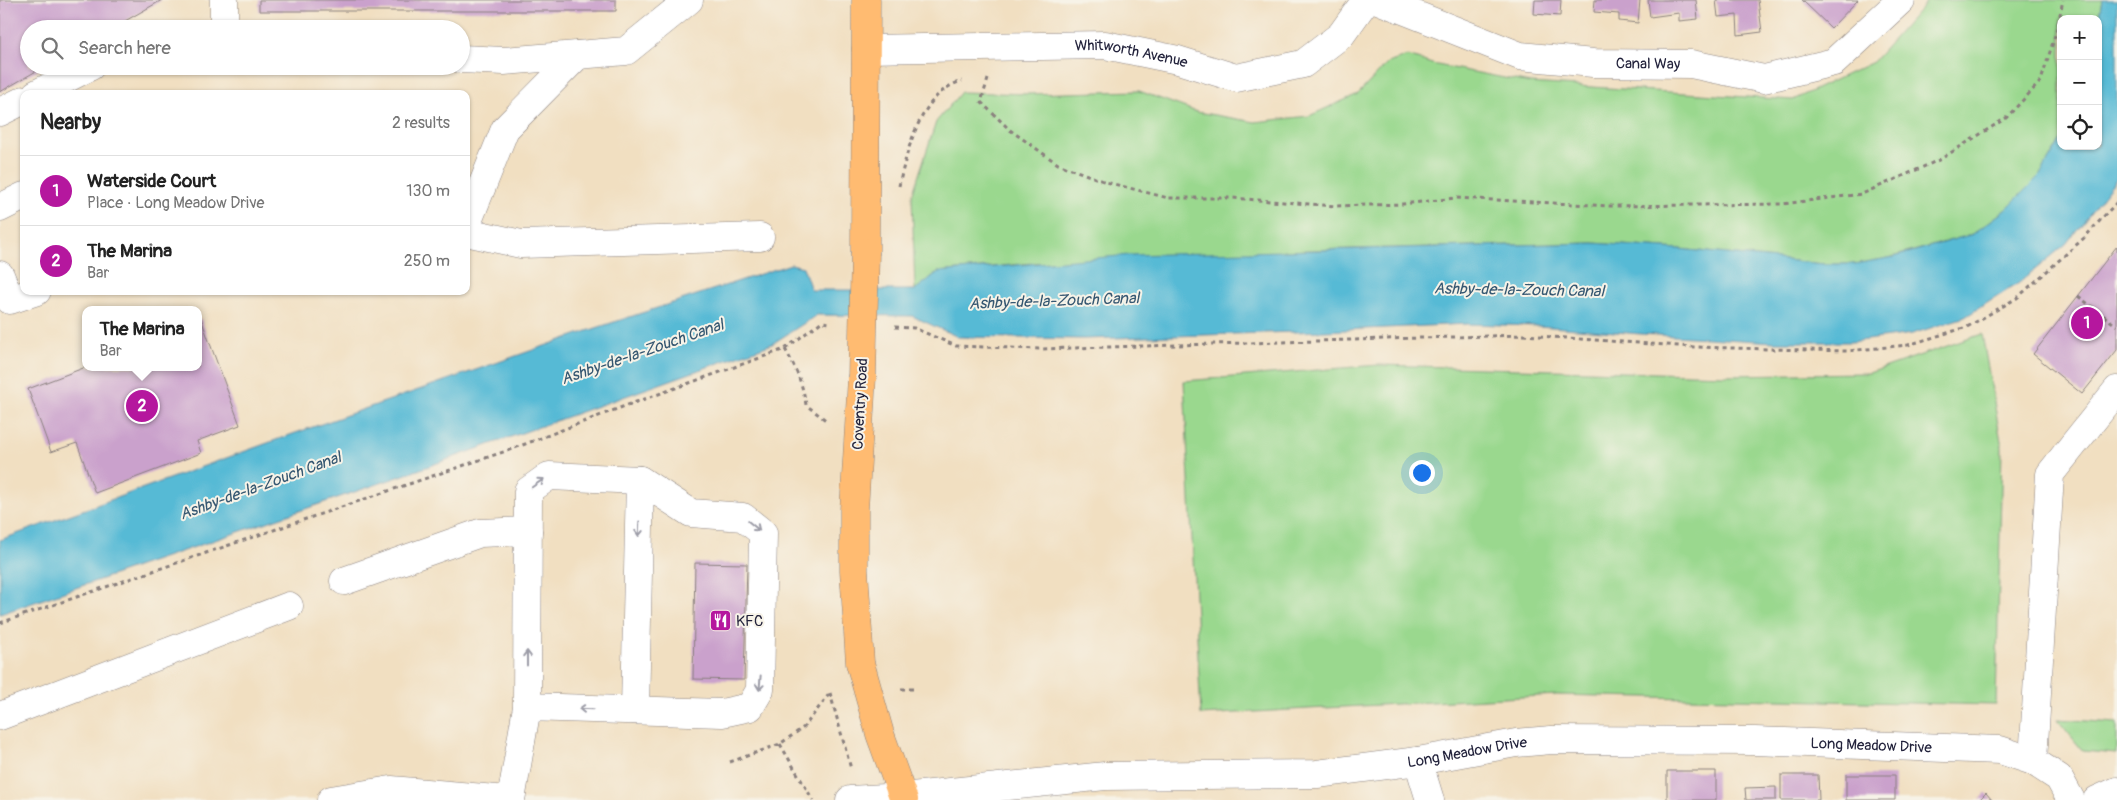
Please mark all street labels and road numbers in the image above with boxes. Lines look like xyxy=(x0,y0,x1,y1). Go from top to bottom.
street label: Whitworth Avenue xyxy=(1074,36,1191,73)
street label: Canal Way xyxy=(1616,54,1681,74)
street label: Coventry Road xyxy=(849,358,872,450)
street label: Long Meadow Drive xyxy=(1406,733,1528,772)
street label: Long Meadow Drive xyxy=(1810,734,1933,758)

